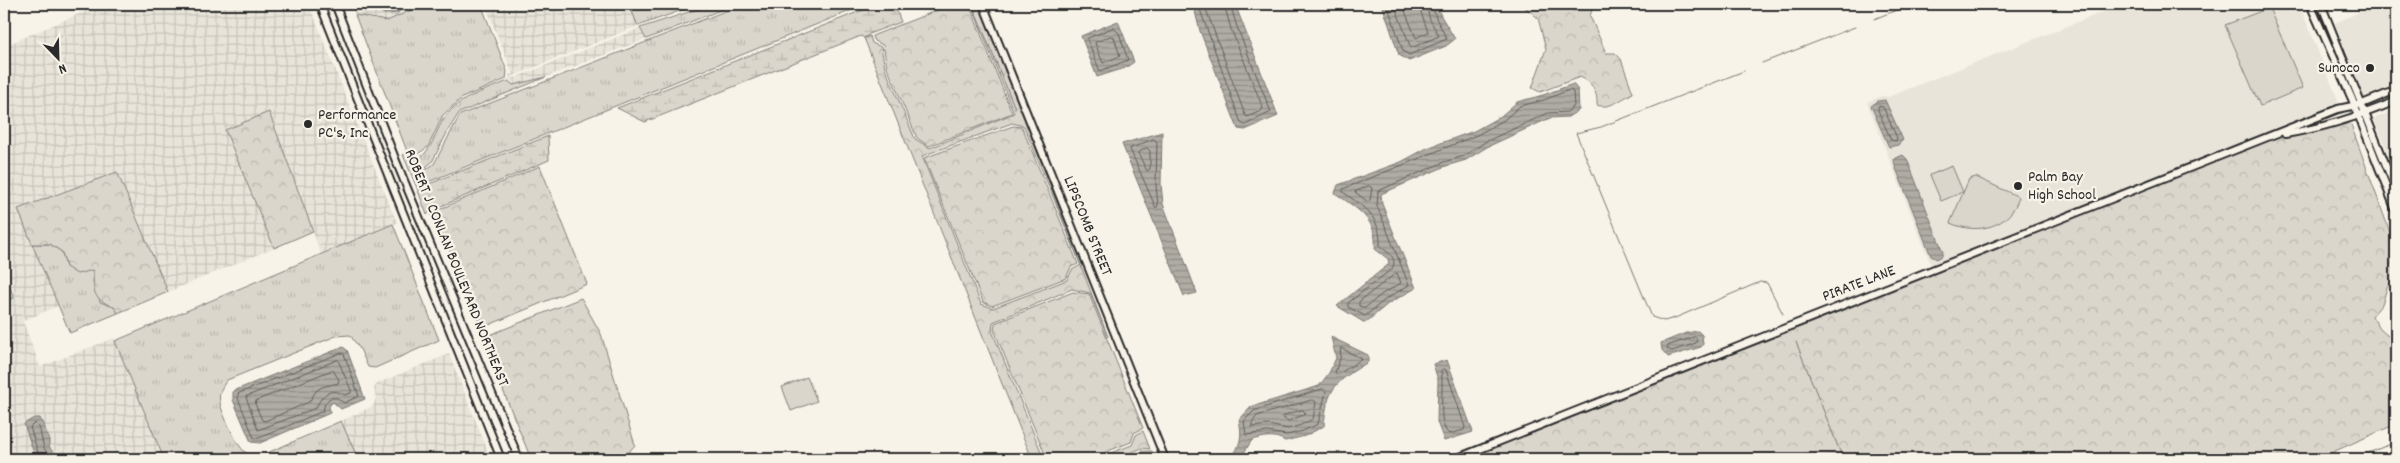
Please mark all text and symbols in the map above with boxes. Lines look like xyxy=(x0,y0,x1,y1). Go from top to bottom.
north arrow xyxy=(32,32,82,82)
place label: Sunoco xyxy=(2318,57,2360,80)
text: N xyxy=(55,58,69,79)
marker: Sunoco xyxy=(2364,62,2376,74)
place label: Performance PC's, Inc xyxy=(318,104,396,145)
marker: Performance PC's, Inc xyxy=(302,118,314,130)
street label: ROBERT J CONLAN BOULEVARD NORTHEAST xyxy=(398,146,515,391)
place label: Palm Bay High School xyxy=(2028,166,2096,207)
street label: LIPSCOMB STREET xyxy=(1057,173,1118,280)
marker: Palm Bay High School xyxy=(2012,180,2024,192)
street label: PIRATE LANE xyxy=(1819,259,1900,308)

